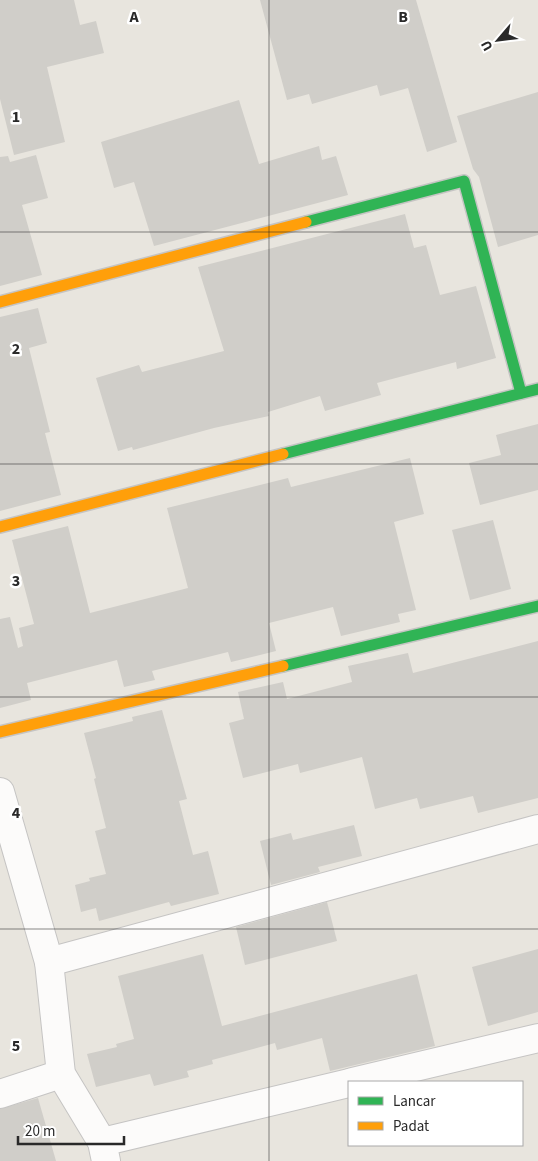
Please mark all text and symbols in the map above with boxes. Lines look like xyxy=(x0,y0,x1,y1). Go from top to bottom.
text: A xyxy=(128,6,139,28)
text: B xyxy=(398,6,408,28)
north arrow xyxy=(473,15,523,65)
text: U xyxy=(476,37,498,54)
text: 1 xyxy=(12,106,20,128)
text: 2 xyxy=(12,338,20,360)
text: 3 xyxy=(12,570,20,592)
text: 4 xyxy=(12,802,21,824)
text: 5 xyxy=(12,1035,20,1057)
legend xyxy=(348,1081,523,1146)
text: Lancar xyxy=(393,1091,436,1112)
scale bar xyxy=(18,1114,124,1146)
text: Padat xyxy=(393,1116,429,1137)
text: 20 m xyxy=(25,1121,55,1142)

